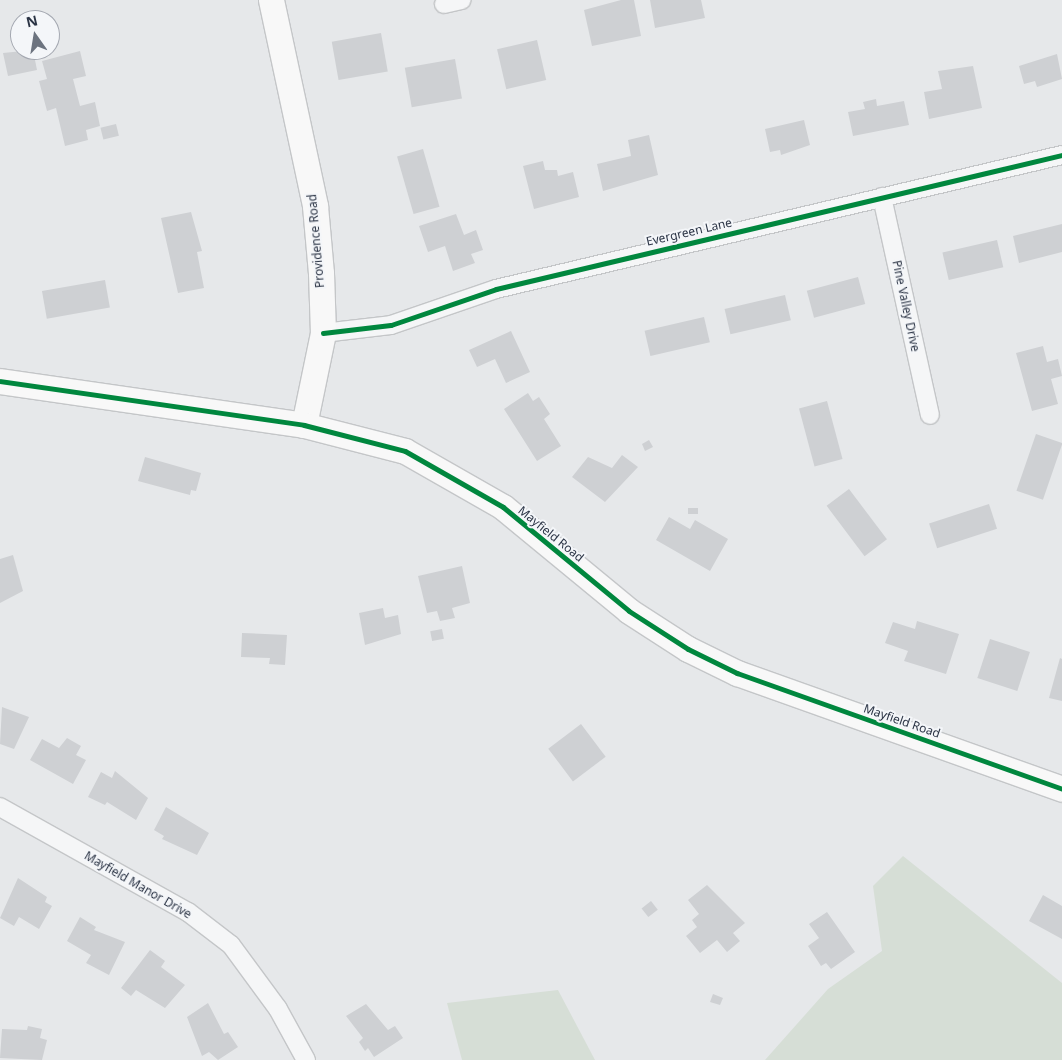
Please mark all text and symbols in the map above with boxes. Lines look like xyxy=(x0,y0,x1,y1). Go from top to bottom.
north arrow xyxy=(10,10,60,60)
text: N xyxy=(24,10,39,31)
street label: Providence Road xyxy=(305,193,327,289)
street label: Evergreen Lane xyxy=(645,215,733,249)
street label: Pine Valley Drive xyxy=(889,259,923,353)
street label: Mayfield Road xyxy=(515,503,587,565)
street label: Mayfield Road xyxy=(862,701,942,741)
street label: Mayfield Manor Drive xyxy=(82,848,194,922)

